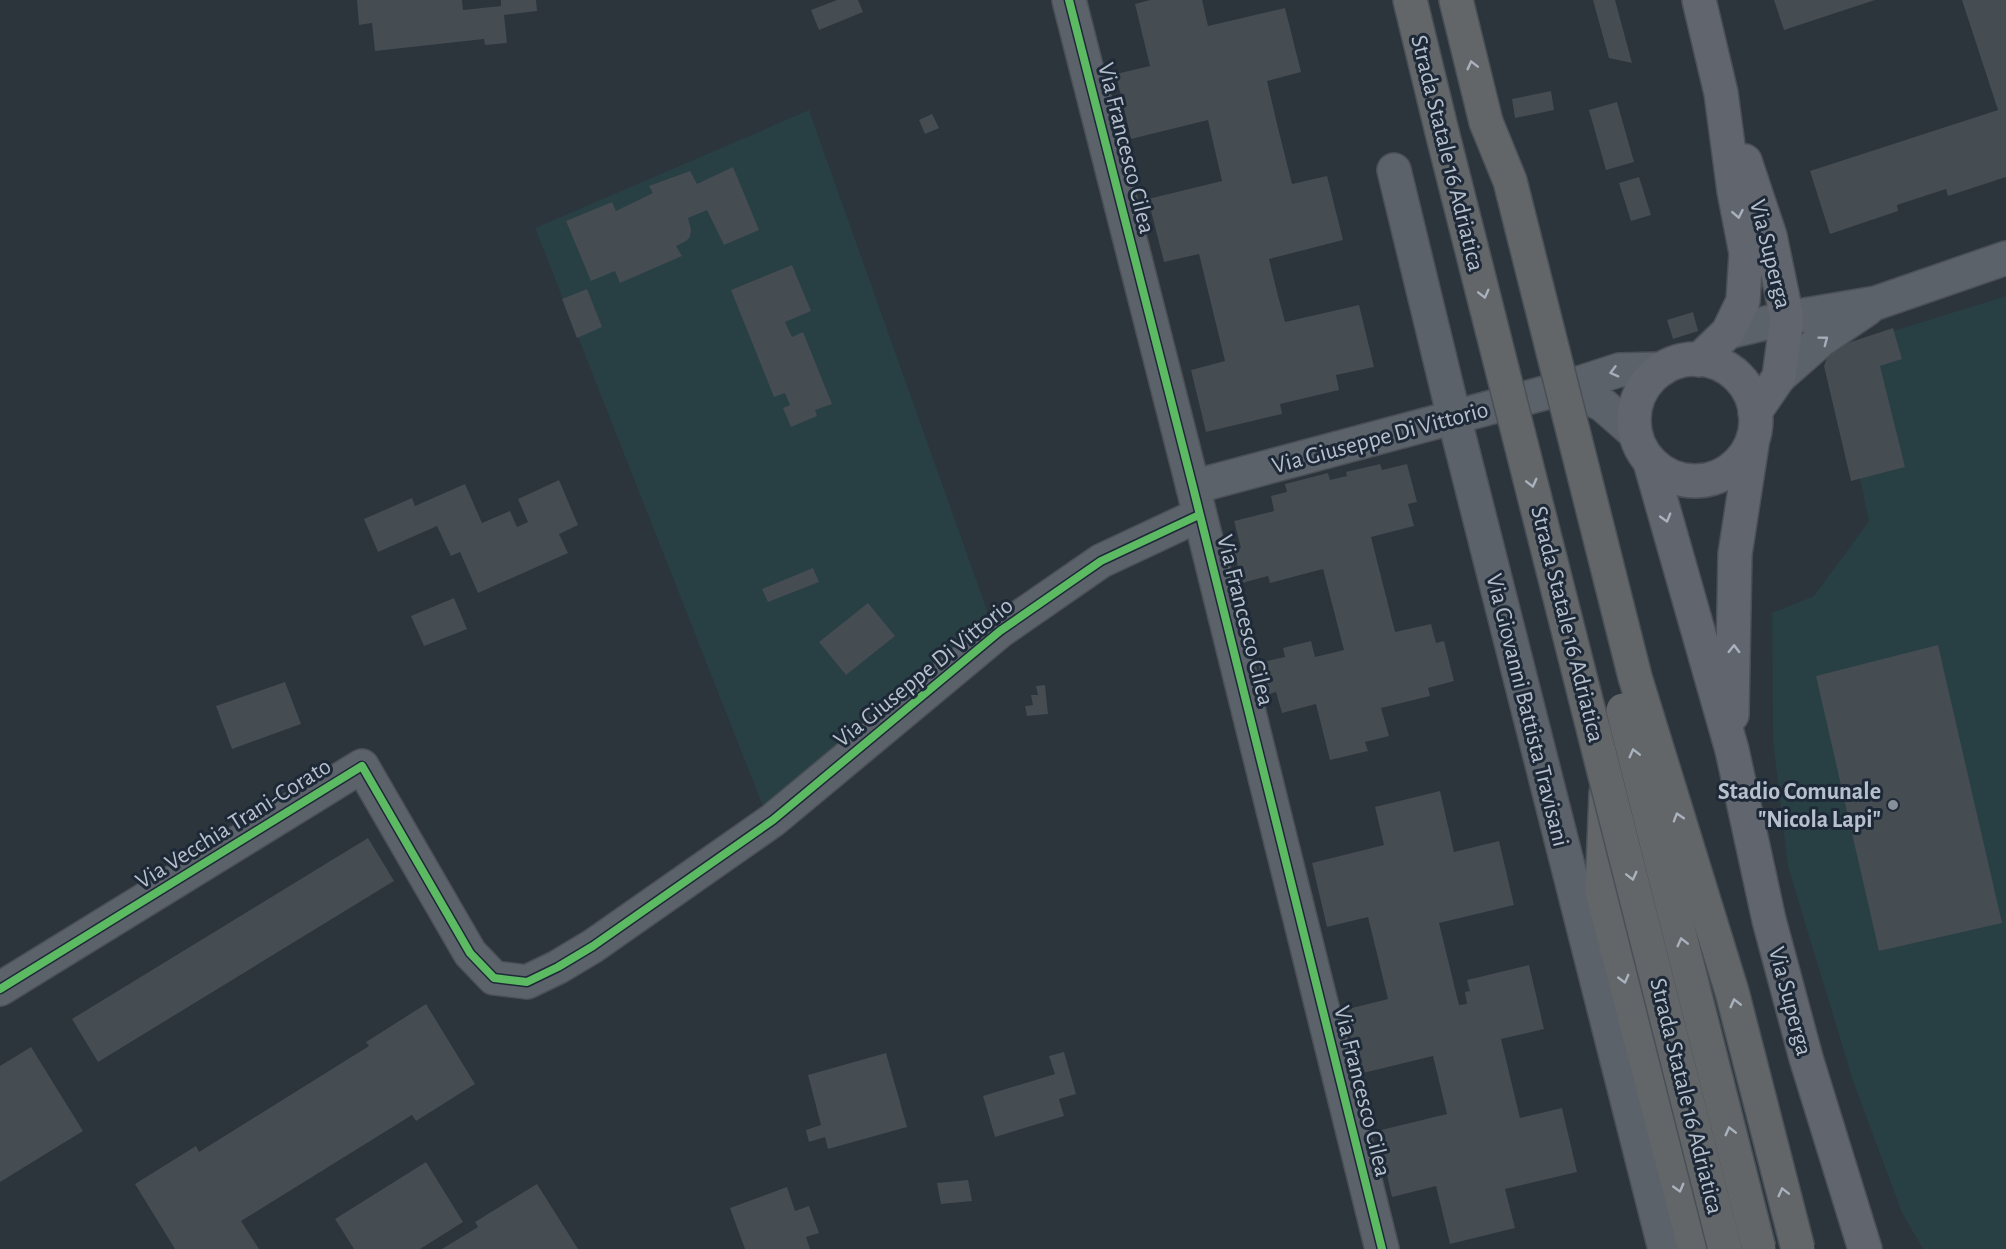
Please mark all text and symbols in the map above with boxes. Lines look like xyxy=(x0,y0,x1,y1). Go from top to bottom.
street label: Strada Statale 16 Adriatica xyxy=(1406,33,1488,274)
street label: Via Francesco Cilea xyxy=(1093,60,1159,236)
one-way arrow xyxy=(1467,60,1480,70)
street label: Via Superga xyxy=(1745,197,1795,311)
one-way arrow xyxy=(1731,208,1744,218)
one-way arrow xyxy=(1476,289,1489,299)
one-way arrow xyxy=(1817,336,1828,347)
one-way arrow xyxy=(1609,365,1619,378)
street label: Via Giuseppe Di Vittorio xyxy=(1270,398,1491,478)
one-way arrow xyxy=(1525,477,1537,488)
street label: Strada Statale 16 Adriatica xyxy=(1526,504,1608,745)
one-way arrow xyxy=(1659,512,1671,523)
street label: Via Francesco Cilea xyxy=(1212,532,1278,708)
street label: Via Giovanni Battista Travisani xyxy=(1482,571,1573,849)
street label: Via Giuseppe Di Vittorio xyxy=(830,593,1018,752)
one-way arrow xyxy=(1727,645,1740,654)
one-way arrow xyxy=(1628,748,1641,758)
street label: Via Vecchia Trani-Corato xyxy=(132,754,335,894)
place label: Stadio Comunale "Nicola Lapi" xyxy=(1718,780,1881,832)
marker: Stadio Comunale "Nicola Lapi" xyxy=(1886,798,1900,812)
one-way arrow xyxy=(1673,812,1685,823)
one-way arrow xyxy=(1624,871,1637,881)
one-way arrow xyxy=(1676,937,1689,947)
street label: Via Superga xyxy=(1764,944,1816,1058)
one-way arrow xyxy=(1617,974,1630,984)
street label: Strada Statale 16 Adriatica xyxy=(1645,976,1727,1217)
one-way arrow xyxy=(1729,999,1742,1009)
street label: Via Francesco Cilea xyxy=(1329,1003,1395,1179)
one-way arrow xyxy=(1724,1126,1737,1136)
one-way arrow xyxy=(1672,1182,1684,1192)
one-way arrow xyxy=(1778,1187,1791,1197)

